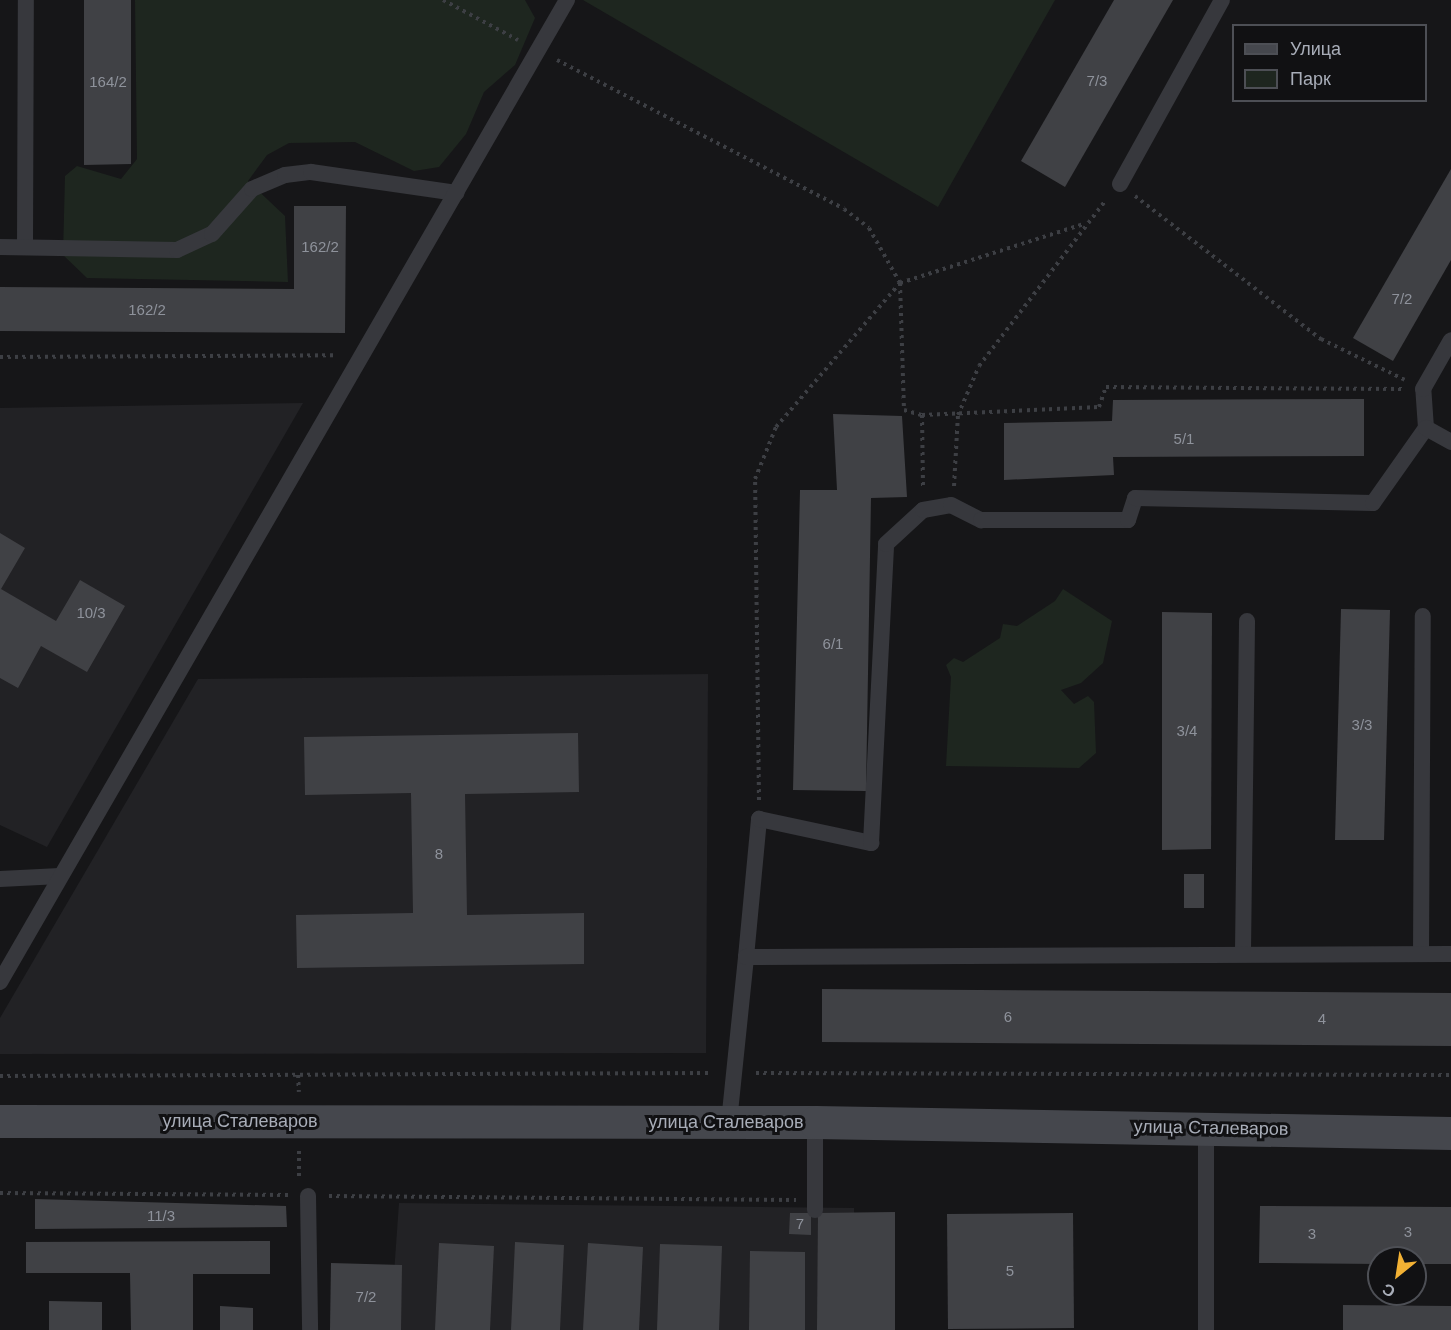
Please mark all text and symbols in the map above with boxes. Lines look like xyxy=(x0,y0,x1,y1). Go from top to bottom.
legend xyxy=(1232,24,1427,102)
text: Улица xyxy=(1290,39,1341,59)
text: Парк xyxy=(1290,69,1331,89)
house number: 7/3 xyxy=(1087,72,1107,90)
house number: 164/2 xyxy=(89,73,127,91)
house number: 162/2 xyxy=(301,238,339,256)
house number: 7/2 xyxy=(1392,290,1412,308)
house number: 162/2 xyxy=(128,301,166,319)
house number: 5/1 xyxy=(1174,430,1194,448)
house number: 10/3 xyxy=(76,604,106,622)
house number: 6/1 xyxy=(823,635,843,653)
house number: 3/3 xyxy=(1352,716,1372,734)
house number: 3/4 xyxy=(1177,722,1197,740)
house number: 8 xyxy=(435,845,443,863)
house number: 6 xyxy=(1004,1008,1012,1026)
house number: 4 xyxy=(1318,1010,1326,1028)
street label: улица Сталеваров xyxy=(162,1110,318,1132)
street label: улица Сталеваров xyxy=(648,1111,804,1133)
street label: улица Сталеваров xyxy=(1133,1116,1289,1140)
house number: 11/3 xyxy=(147,1207,175,1225)
house number: 7 xyxy=(796,1215,804,1233)
house number: 3 xyxy=(1404,1223,1412,1241)
house number: 3 xyxy=(1308,1225,1316,1243)
north arrow xyxy=(1367,1246,1427,1306)
house number: 5 xyxy=(1006,1262,1014,1280)
text: С xyxy=(1379,1280,1398,1301)
house number: 7/2 xyxy=(356,1288,376,1306)

